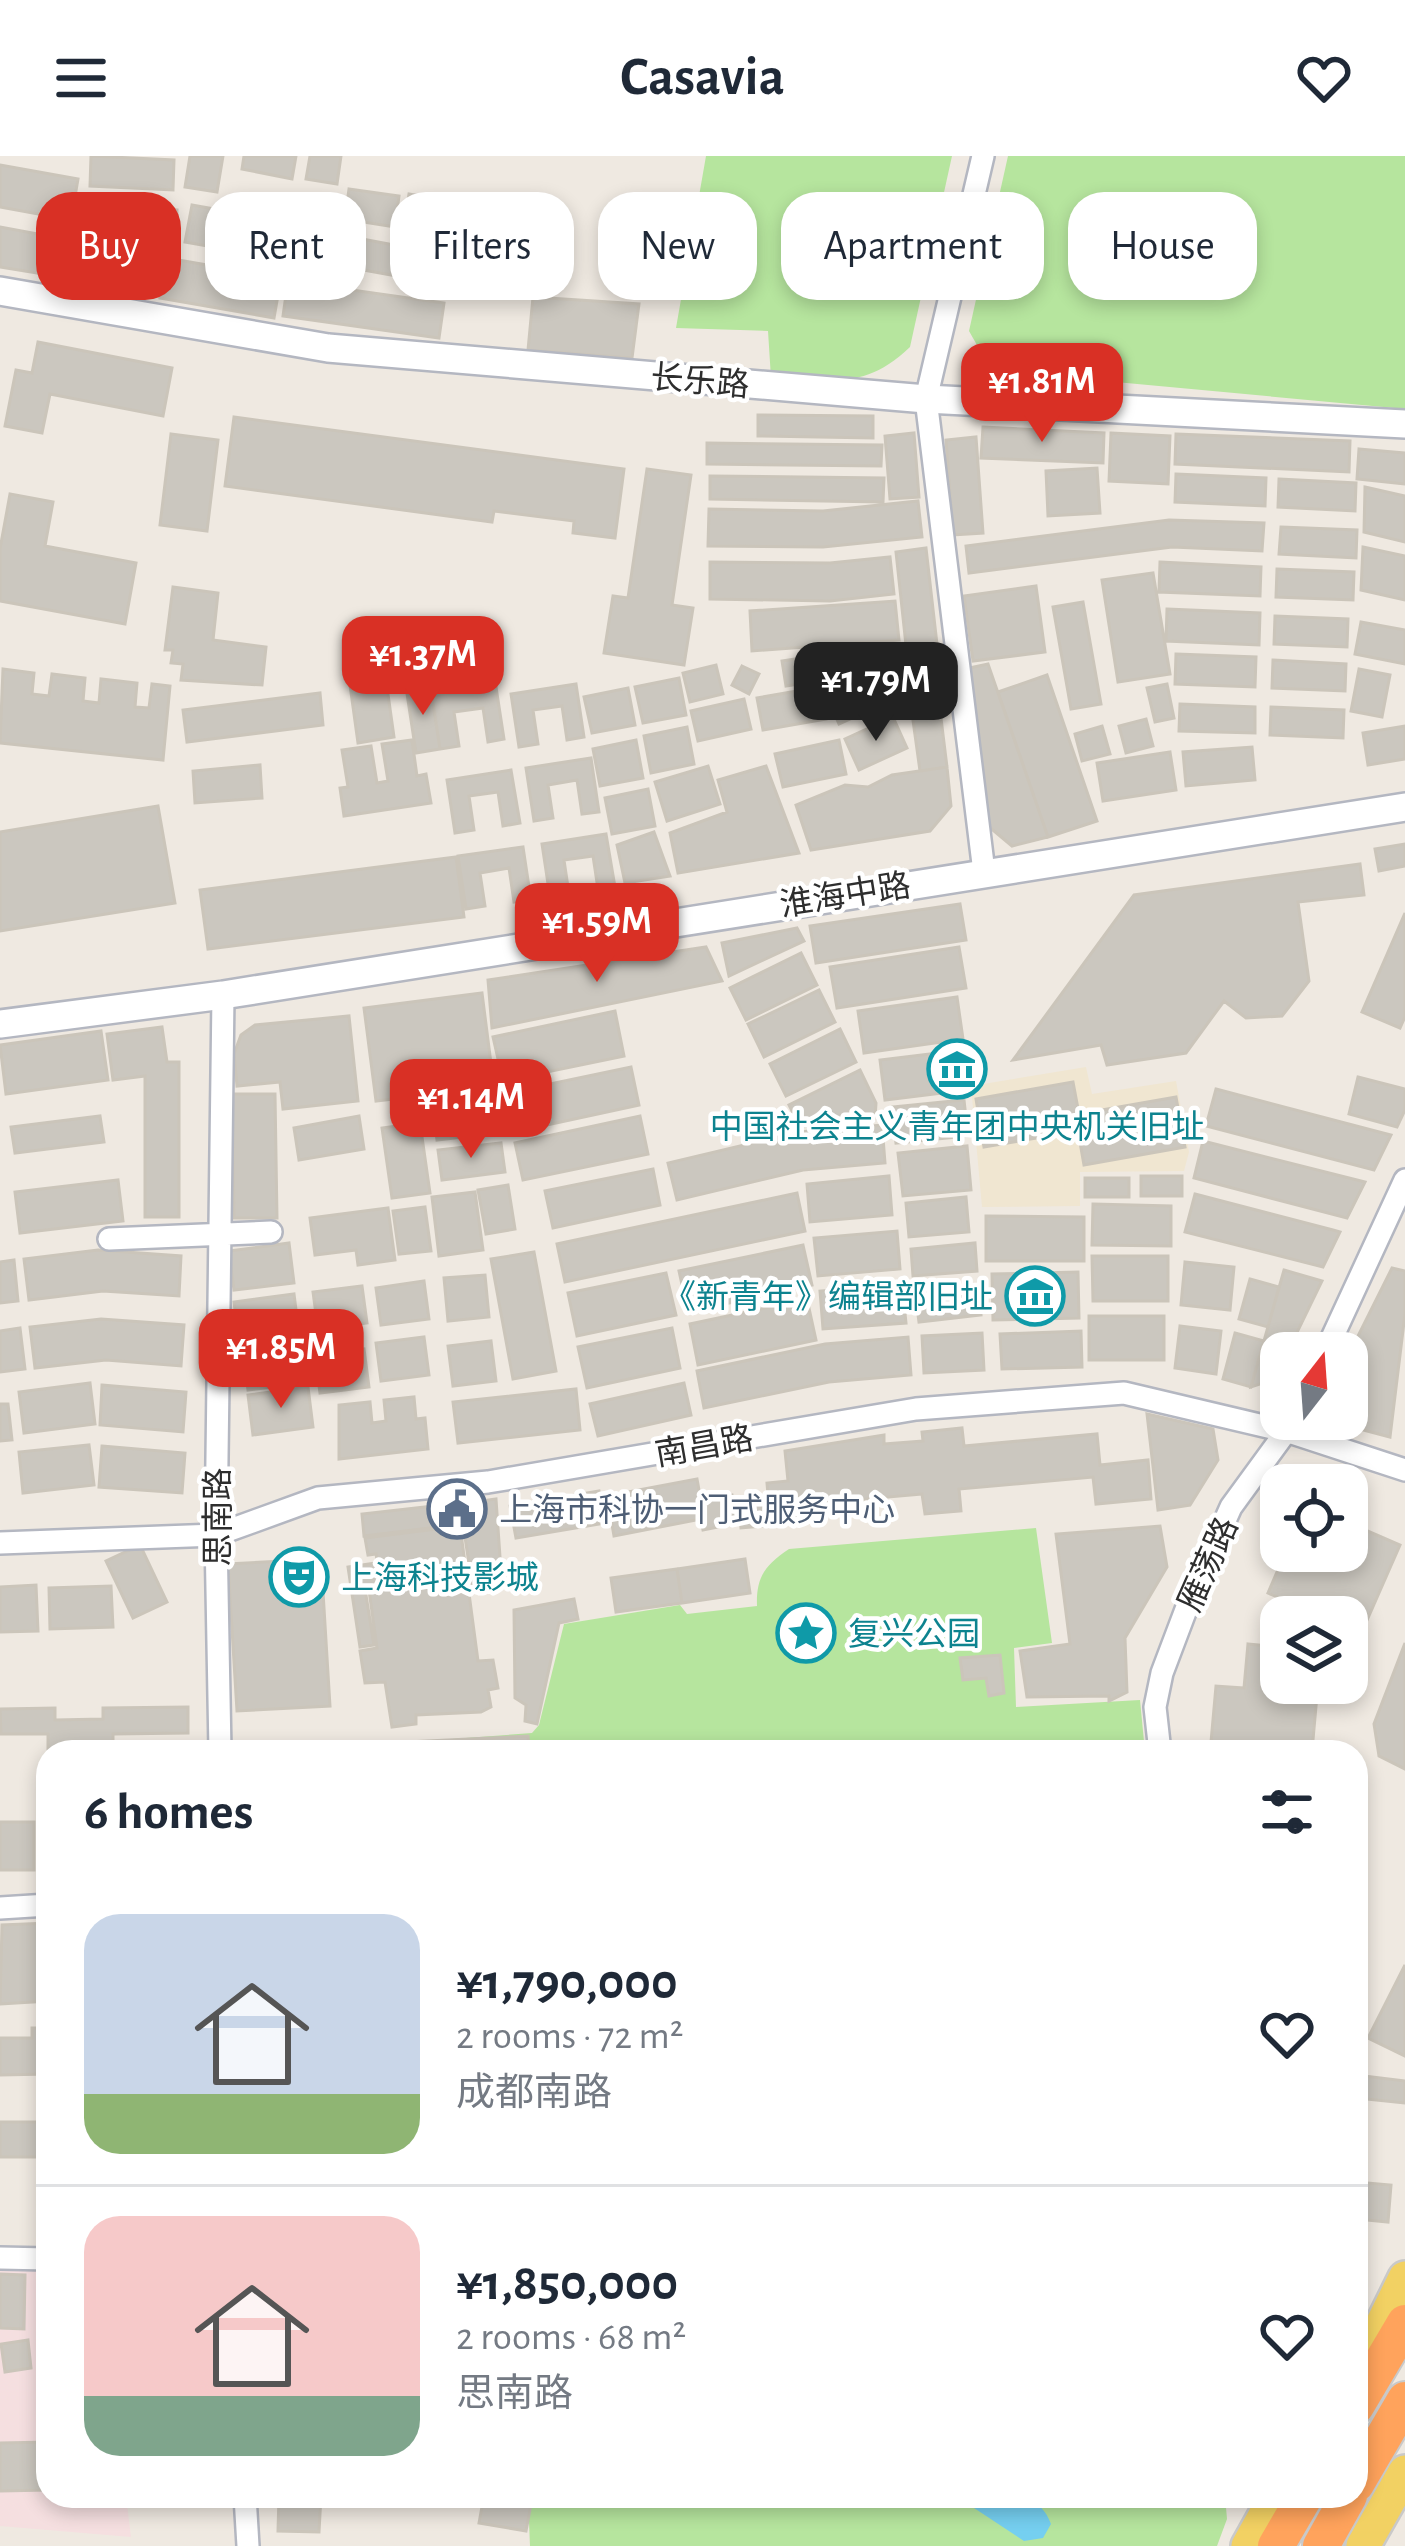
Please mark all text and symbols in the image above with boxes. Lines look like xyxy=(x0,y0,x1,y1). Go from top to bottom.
icon: menu xyxy=(48,45,114,111)
icon: heart xyxy=(1291,45,1357,111)
text: Casavia xyxy=(620,51,785,105)
chip: Buy xyxy=(36,192,181,300)
chip: Rent xyxy=(205,192,366,300)
chip: Filters xyxy=(390,192,574,300)
chip: New xyxy=(598,192,757,300)
chip: Apartment xyxy=(781,192,1044,300)
chip: House xyxy=(1068,192,1257,300)
pin: ¥1.81M xyxy=(944,343,1140,445)
street label: 长乐路 xyxy=(649,360,751,403)
text: ¥1.81M xyxy=(988,362,1096,401)
pin: ¥1.37M xyxy=(325,616,521,718)
text: ¥1.37M xyxy=(369,635,477,674)
pin: ¥1.79M xyxy=(778,642,974,744)
text: ¥1.79M xyxy=(821,661,931,700)
street label: 淮海中路 xyxy=(777,868,913,923)
pin: ¥1.59M xyxy=(499,883,695,985)
text: ¥1.59M xyxy=(542,902,652,941)
museum icon: 中国社会主义青年团中央机关旧址 xyxy=(926,1038,988,1100)
pin: ¥1.14M xyxy=(373,1059,569,1161)
text: ¥1.14M xyxy=(417,1078,525,1117)
place label: 中国社会主义青年团中央机关旧址 xyxy=(710,1110,1205,1145)
museum icon: 《新青年》编辑部旧址 xyxy=(1004,1265,1066,1327)
place label: 《新青年》编辑部旧址 xyxy=(663,1280,993,1315)
pin: ¥1.85M xyxy=(183,1309,379,1411)
text: ¥1.85M xyxy=(226,1328,336,1367)
north arrow xyxy=(1260,1332,1368,1440)
map controls xyxy=(1260,1332,1368,1704)
street label: 南昌路 xyxy=(652,1421,756,1472)
button: locate xyxy=(1260,1464,1368,1572)
street label: 思南路 xyxy=(201,1468,236,1567)
public building icon: 上海市科协一门式服务中心 xyxy=(426,1478,488,1540)
place label: 上海市科协一门式服务中心 xyxy=(499,1493,895,1528)
street label: 雁荡路 xyxy=(1172,1512,1244,1617)
theatre icon: 上海科技影城 xyxy=(268,1546,330,1608)
place label: 上海科技影城 xyxy=(341,1561,539,1596)
button: layers xyxy=(1260,1596,1368,1704)
place icon: 复兴公园 xyxy=(775,1602,837,1664)
place label: 复兴公园 xyxy=(848,1617,980,1652)
icon: filters xyxy=(1254,1779,1320,1845)
text: 6 homes xyxy=(84,1787,253,1838)
text: ¥1,790,000 xyxy=(456,1957,678,2008)
icon: home xyxy=(180,1962,324,2106)
icon: heart xyxy=(1254,2001,1320,2067)
text: 2 rooms · 72 m² xyxy=(456,2017,683,2056)
text: 成都南路 xyxy=(456,2074,612,2113)
text: ¥1,850,000 xyxy=(456,2258,678,2309)
icon: home xyxy=(180,2264,324,2408)
icon: heart xyxy=(1254,2303,1320,2369)
text: 2 rooms · 68 m² xyxy=(456,2318,686,2357)
text: 思南路 xyxy=(456,2375,573,2414)

